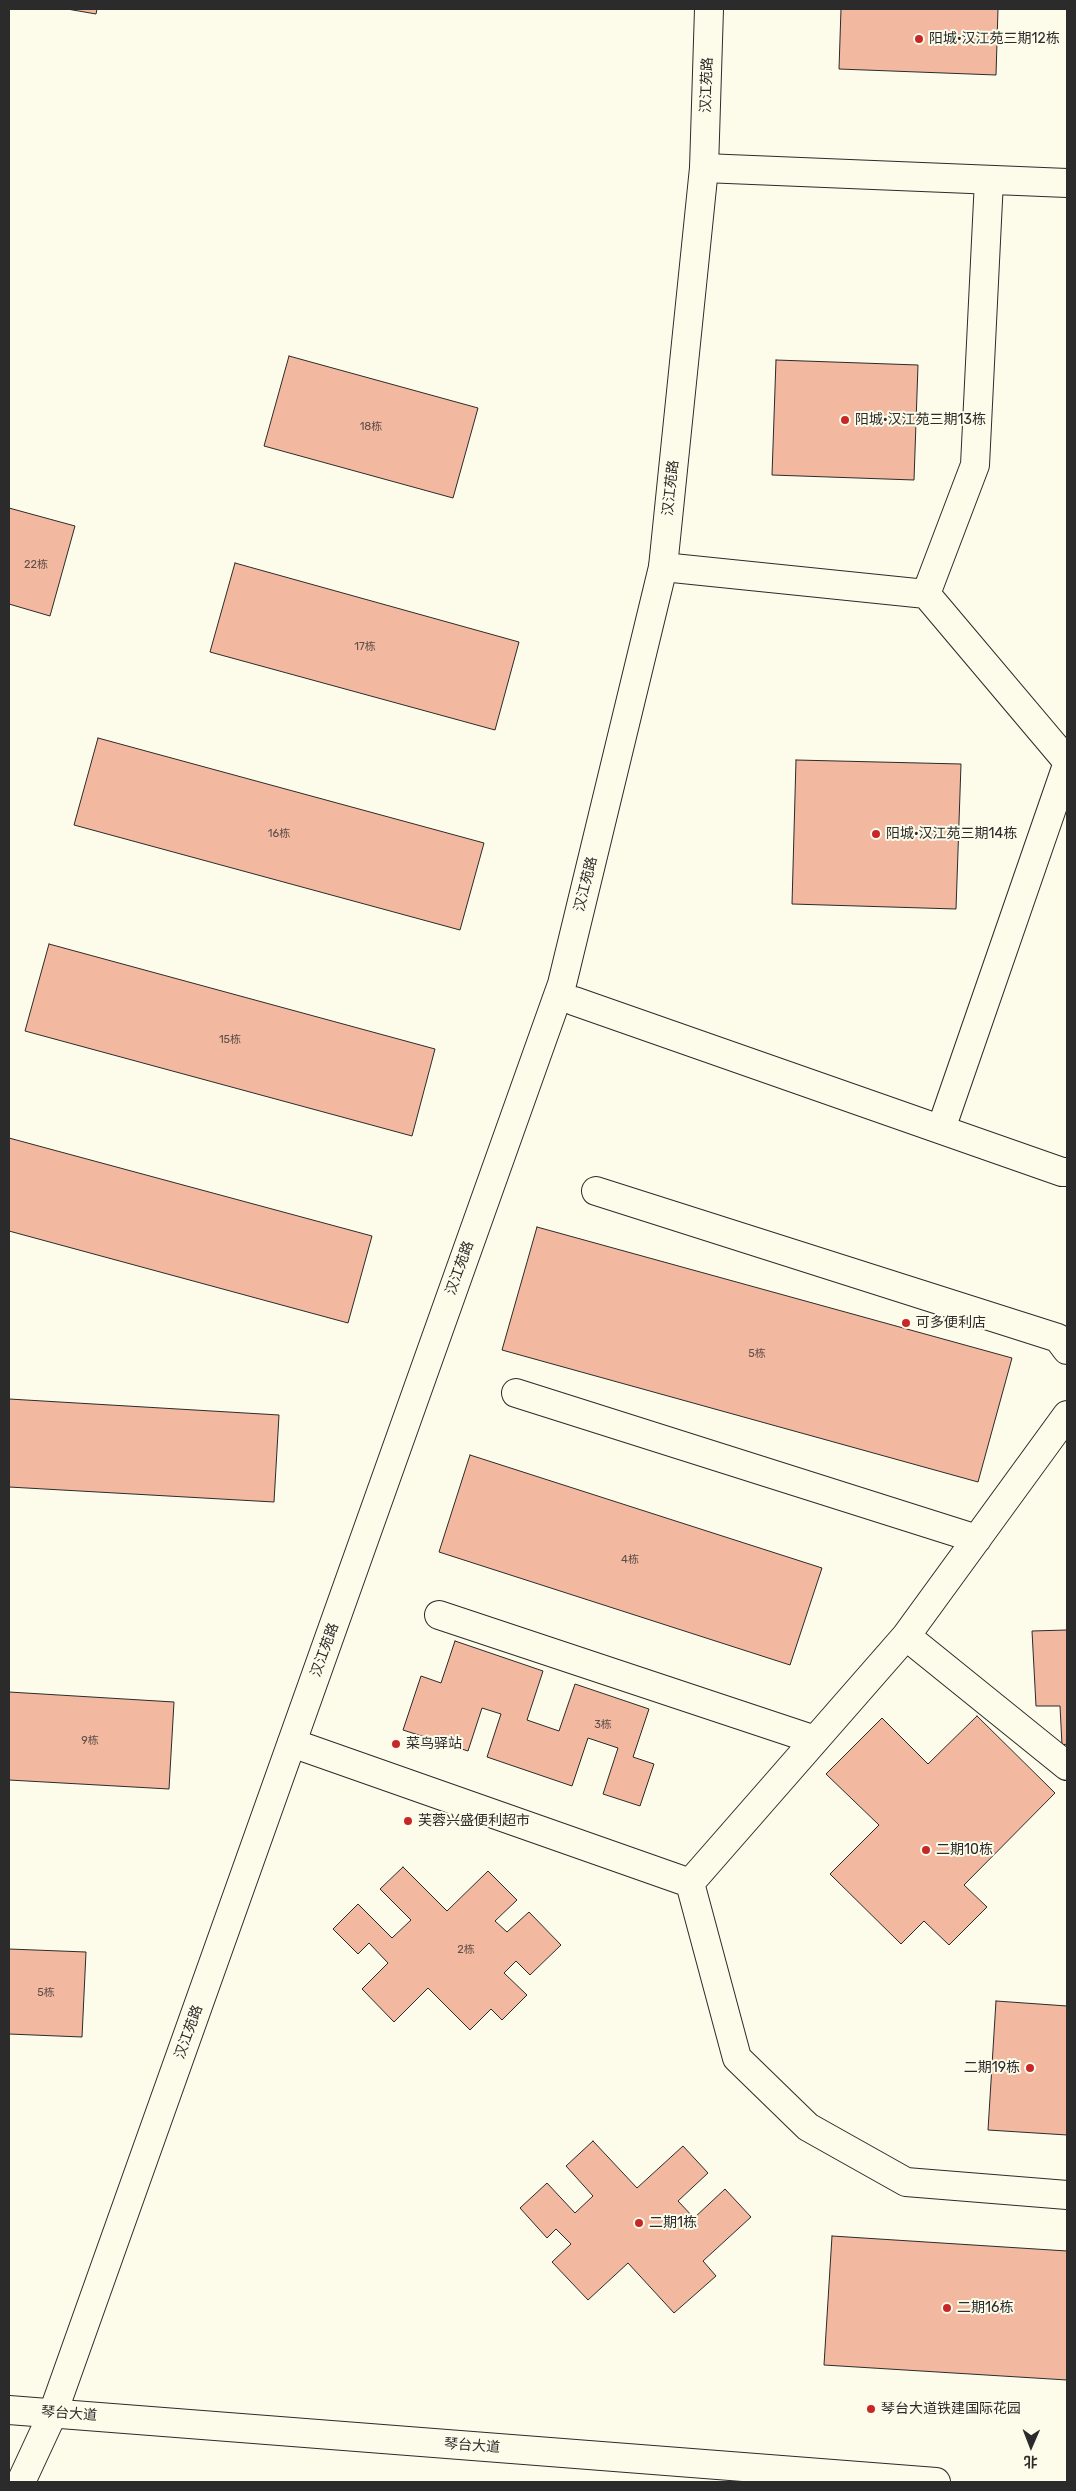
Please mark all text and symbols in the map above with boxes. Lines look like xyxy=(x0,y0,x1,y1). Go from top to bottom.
place label: 阳城·汉江苑三期12栋 xyxy=(929,31,1060,47)
marker: 阳城·汉江苑三期12栋 xyxy=(913,33,925,45)
street label: 汉江苑路 xyxy=(698,57,716,113)
place label: 阳城·汉江苑三期13栋 xyxy=(855,412,986,428)
marker: 阳城·汉江苑三期13栋 xyxy=(839,414,851,426)
house number: 18栋 xyxy=(360,420,382,434)
street label: 汉江苑路 xyxy=(660,459,682,517)
house number: 22栋 xyxy=(24,558,48,572)
house number: 17栋 xyxy=(354,640,376,654)
place label: 阳城·汉江苑三期14栋 xyxy=(886,826,1017,842)
house number: 16栋 xyxy=(268,827,290,841)
marker: 阳城·汉江苑三期14栋 xyxy=(870,828,882,840)
street label: 汉江苑路 xyxy=(571,855,601,913)
house number: 15栋 xyxy=(219,1033,241,1047)
street label: 汉江苑路 xyxy=(443,1239,477,1297)
place label: 可多便利店 xyxy=(916,1315,986,1331)
marker: 可多便利店 xyxy=(900,1317,912,1329)
house number: 5栋 xyxy=(748,1347,766,1361)
house number: 4栋 xyxy=(621,1553,639,1567)
street label: 汉江苑路 xyxy=(308,1621,342,1679)
house number: 3栋 xyxy=(594,1718,612,1732)
house number: 9栋 xyxy=(81,1734,99,1748)
place label: 菜鸟驿站 xyxy=(406,1736,462,1752)
marker: 菜鸟驿站 xyxy=(390,1738,402,1750)
place label: 芙蓉兴盛便利超市 xyxy=(418,1813,530,1829)
marker: 芙蓉兴盛便利超市 xyxy=(402,1815,414,1827)
place label: 二期10栋 xyxy=(936,1842,993,1858)
marker: 二期10栋 xyxy=(920,1844,932,1856)
house number: 2栋 xyxy=(457,1943,475,1957)
house number: 5栋 xyxy=(37,1986,55,2000)
street label: 汉江苑路 xyxy=(172,2003,206,2061)
place label: 二期19栋 xyxy=(964,2060,1020,2076)
marker: 二期19栋 xyxy=(1024,2062,1036,2074)
place label: 二期1栋 xyxy=(649,2215,697,2231)
marker: 二期1栋 xyxy=(633,2217,645,2229)
place label: 二期16栋 xyxy=(957,2300,1013,2316)
marker: 二期16栋 xyxy=(941,2302,953,2314)
place label: 琴台大道铁建国际花园 xyxy=(881,2401,1021,2417)
marker: 琴台大道铁建国际花园 xyxy=(865,2403,877,2415)
street label: 琴台大道 xyxy=(40,2404,98,2424)
north arrow xyxy=(1006,2421,1056,2471)
street label: 琴台大道 xyxy=(443,2436,501,2456)
text: 北 xyxy=(1024,2453,1038,2470)

